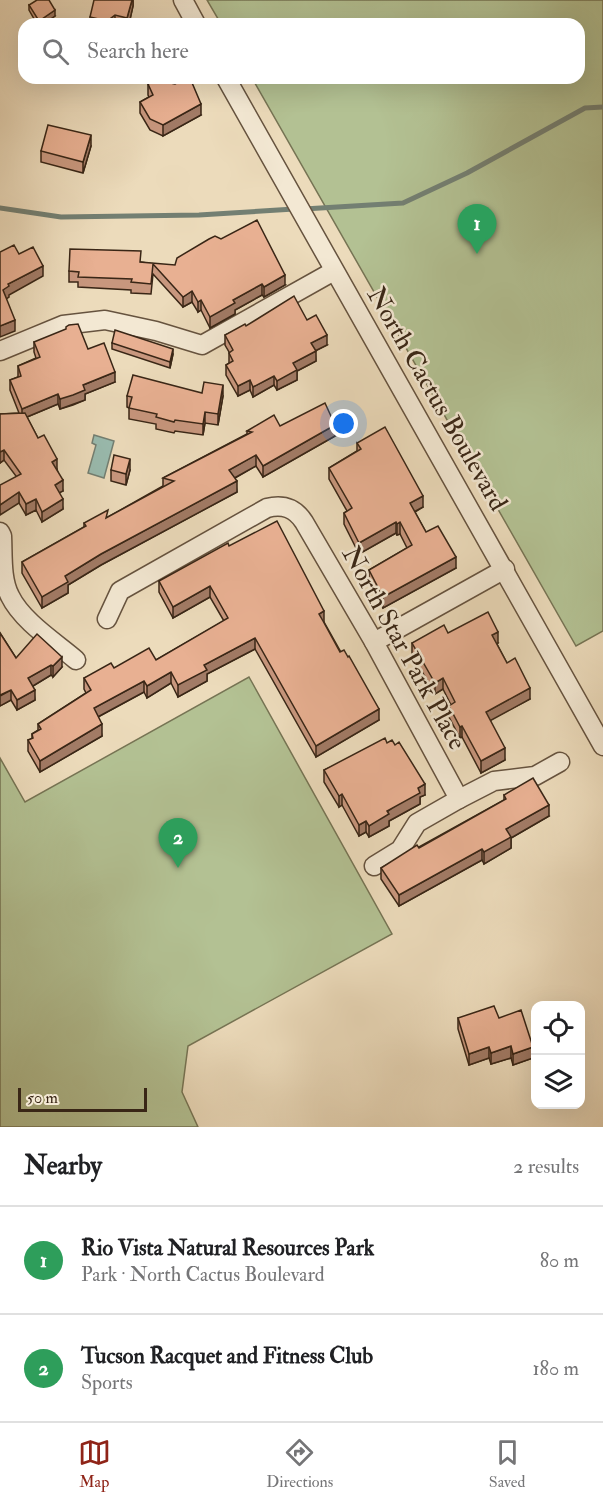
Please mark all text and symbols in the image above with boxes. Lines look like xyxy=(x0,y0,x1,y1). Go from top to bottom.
search box xyxy=(18,18,585,84)
icon: search xyxy=(39,35,72,68)
text: Search here xyxy=(87,37,189,65)
pin: 1 xyxy=(458,204,496,254)
street label: North Cactus Boulevard xyxy=(360,281,514,517)
your location xyxy=(329,409,358,438)
street label: North Star Park Place xyxy=(335,541,473,756)
pin: 2 xyxy=(158,818,198,868)
map controls xyxy=(531,1001,585,1109)
button: locate xyxy=(531,1001,585,1055)
button: layers xyxy=(531,1055,585,1109)
scale bar xyxy=(18,1085,147,1112)
text: 50 m xyxy=(27,1088,58,1108)
text: Nearby xyxy=(24,1150,102,1182)
text: 2 results xyxy=(513,1154,579,1179)
text: Rio Vista Natural Resources Park xyxy=(81,1234,374,1262)
text: 1 xyxy=(40,1248,47,1273)
text: 80 m xyxy=(540,1248,579,1273)
text: Park · North Cactus Boulevard xyxy=(81,1262,325,1287)
text: Tucson Racquet and Fitness Club xyxy=(81,1342,373,1370)
text: 2 xyxy=(38,1356,49,1381)
text: 180 m xyxy=(532,1356,579,1381)
text: Sports xyxy=(81,1370,133,1395)
tab: Map xyxy=(78,1436,111,1492)
tab: Directions xyxy=(266,1436,333,1492)
tab: Saved xyxy=(489,1436,525,1492)

